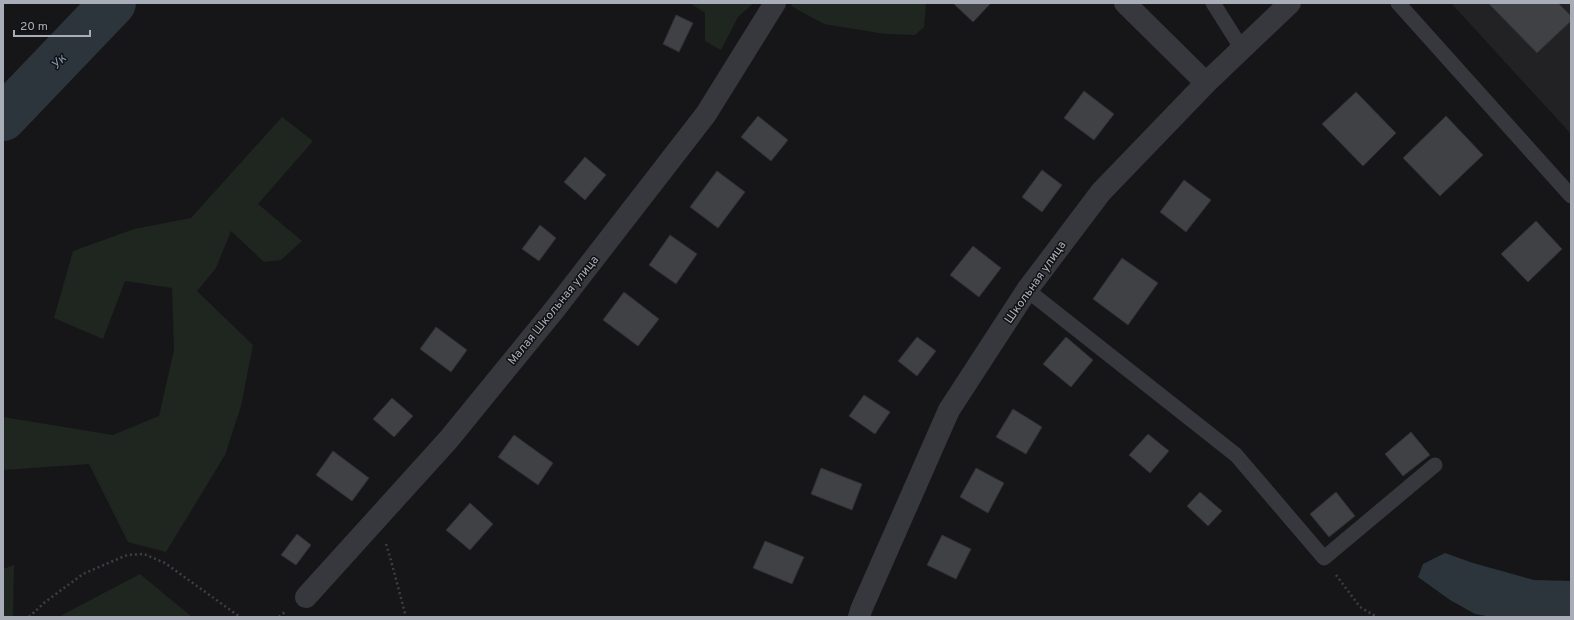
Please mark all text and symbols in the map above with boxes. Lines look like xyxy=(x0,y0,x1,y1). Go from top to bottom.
scale bar xyxy=(14,12,90,38)
text: 20 m xyxy=(20,19,48,35)
water label: Ук xyxy=(48,51,71,73)
street label: Школьная улица xyxy=(1001,238,1070,327)
street label: Малая Школьная улица xyxy=(505,253,603,369)

